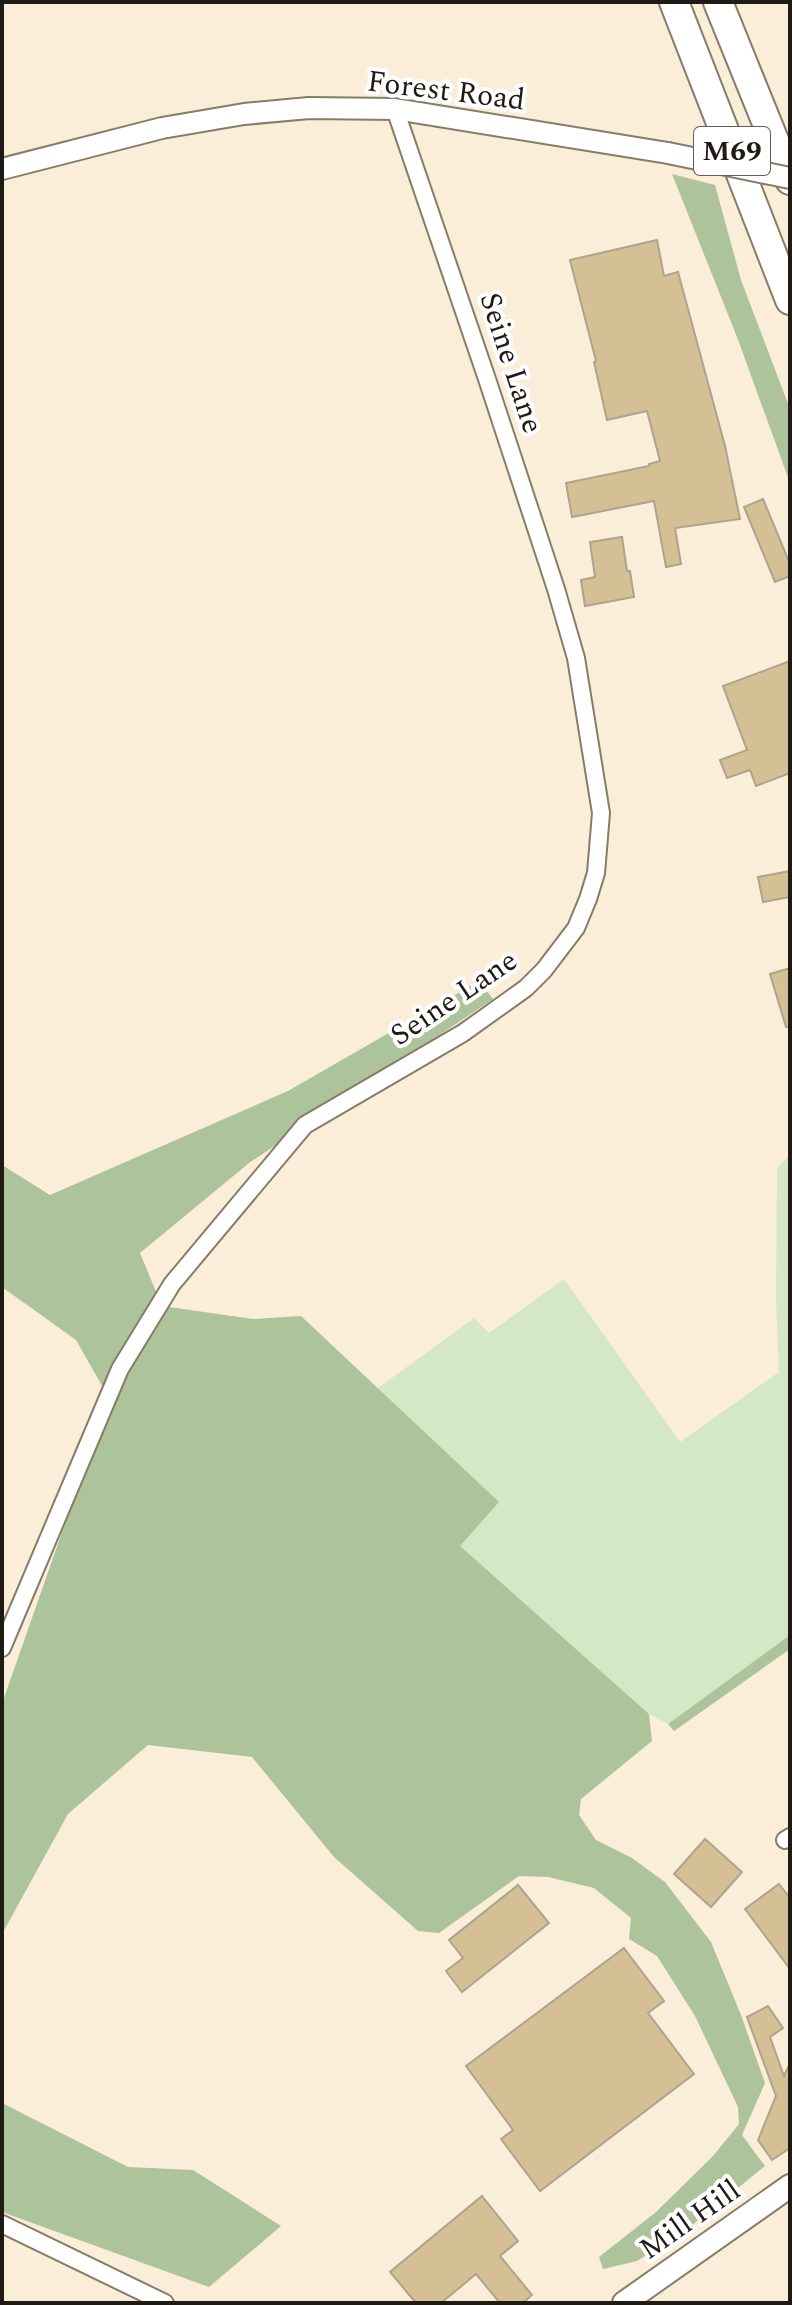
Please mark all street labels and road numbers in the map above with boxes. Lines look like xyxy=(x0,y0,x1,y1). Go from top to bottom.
street label: Forest Road xyxy=(365,59,527,123)
road number: M69 xyxy=(694,127,770,175)
street label: Seine Lane xyxy=(467,287,555,439)
street label: Seine Lane xyxy=(381,938,527,1058)
street label: Mill Hill xyxy=(630,2168,750,2272)

